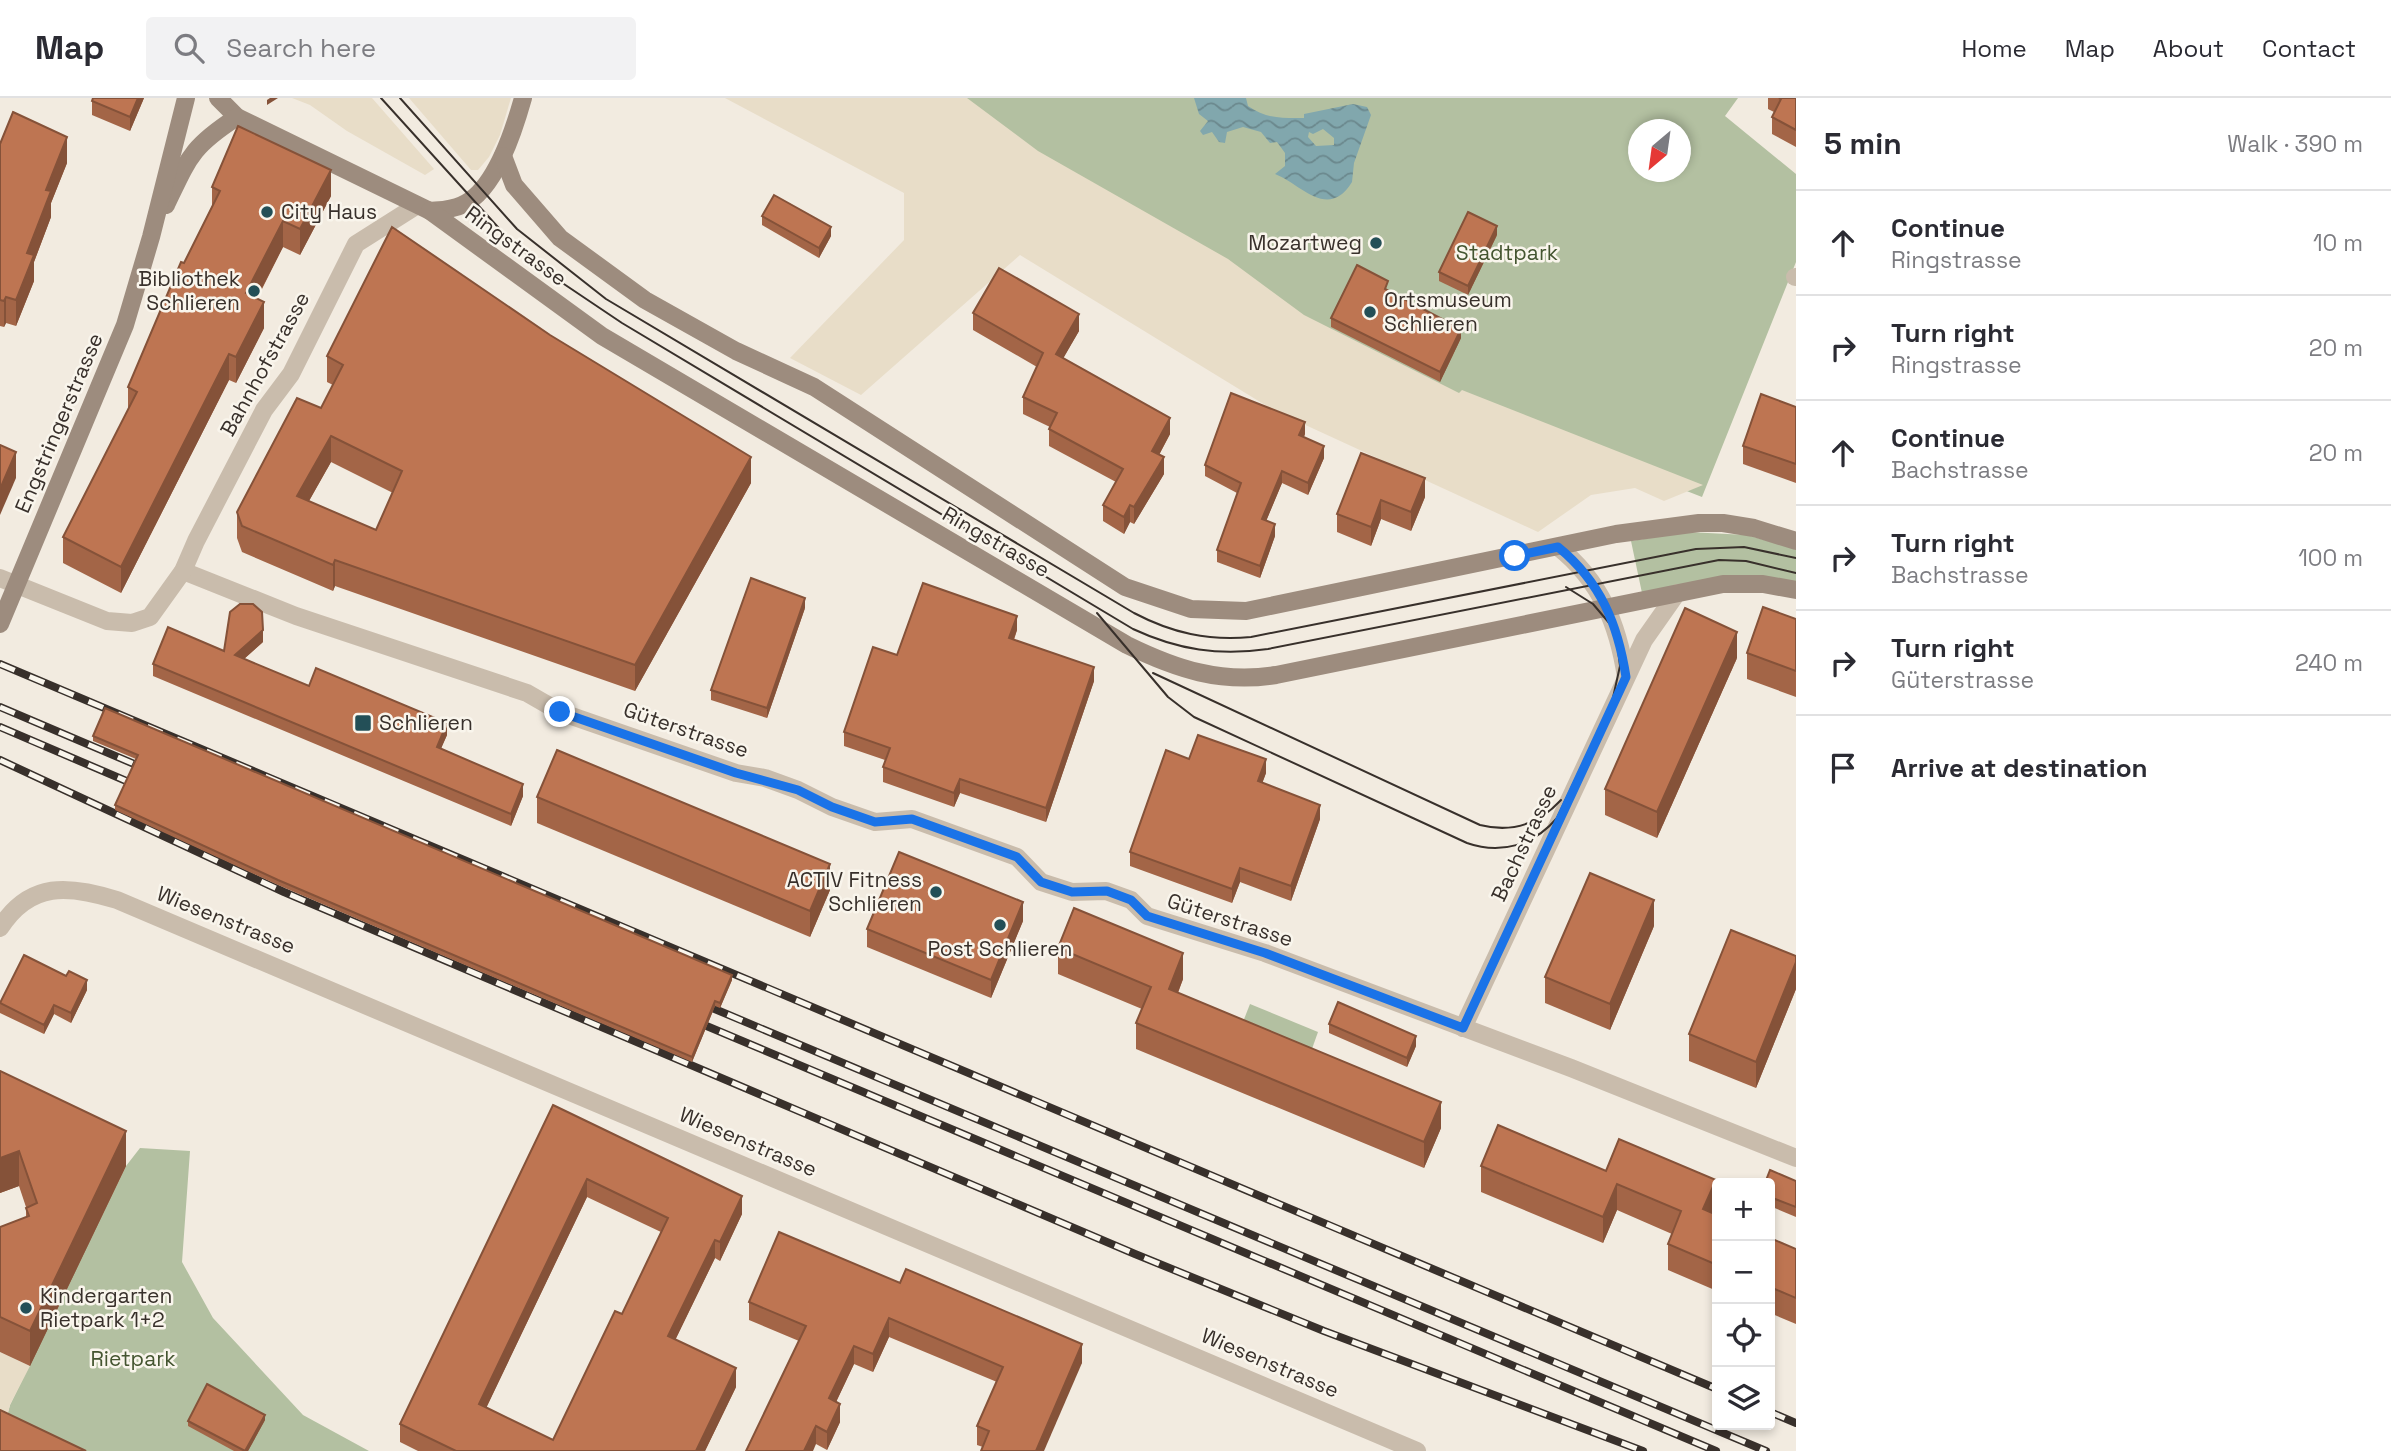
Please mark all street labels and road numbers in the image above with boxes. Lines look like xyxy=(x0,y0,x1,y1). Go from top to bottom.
street label: Ringstrasse xyxy=(460,200,573,292)
street label: Bahnhofstrasse xyxy=(214,287,315,441)
street label: Engstringerstrasse xyxy=(8,329,109,517)
street label: Ringstrasse xyxy=(938,500,1055,583)
street label: Güterstrasse xyxy=(620,695,752,764)
street label: Bachstrasse xyxy=(1485,780,1562,905)
street label: Wiesenstrasse xyxy=(153,879,299,960)
street label: Güterstrasse xyxy=(1164,886,1297,953)
street label: Wiesenstrasse xyxy=(675,1100,821,1183)
street label: Wiesenstrasse xyxy=(1197,1321,1343,1404)

